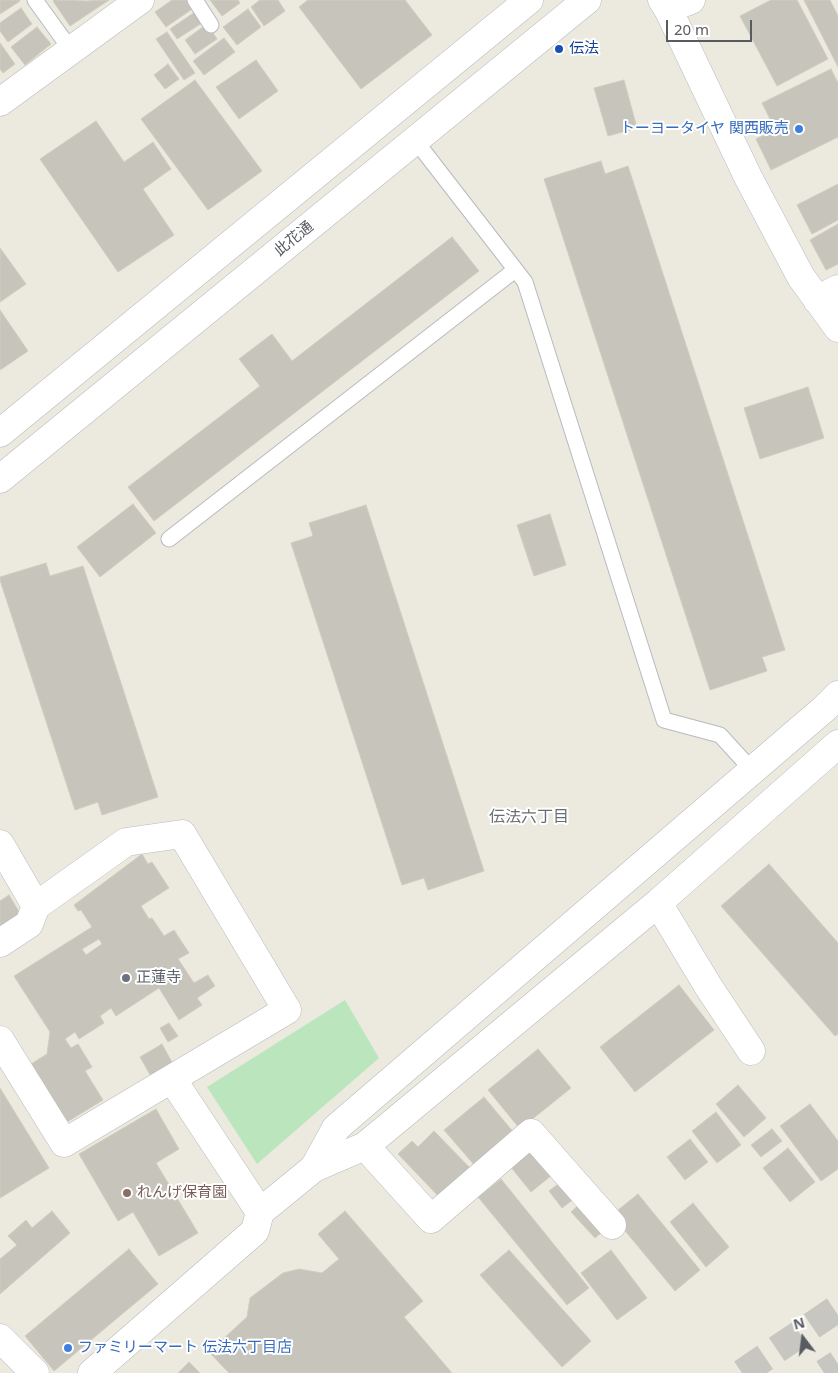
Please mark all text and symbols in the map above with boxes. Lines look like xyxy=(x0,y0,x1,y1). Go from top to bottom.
scale bar xyxy=(668,10,754,42)
text: 20 m xyxy=(674,19,709,39)
place label: 伝法 xyxy=(569,40,599,58)
marker: 伝法 xyxy=(553,43,565,55)
place label: トーヨータイヤ 関西販売 xyxy=(620,120,789,138)
marker: トーヨータイヤ 関西販売 xyxy=(793,123,805,135)
street label: 此花通 xyxy=(271,218,317,260)
district label: 伝法六丁目 xyxy=(489,807,569,827)
place label: 正蓮寺 xyxy=(136,969,181,987)
marker: 正蓮寺 xyxy=(120,972,132,984)
place label: れんげ保育園 xyxy=(137,1184,227,1202)
marker: れんげ保育園 xyxy=(121,1187,133,1199)
text: N xyxy=(791,1312,807,1334)
north arrow xyxy=(778,1313,828,1363)
place label: ファミリーマート 伝法六丁目店 xyxy=(78,1339,292,1357)
marker: ファミリーマート 伝法六丁目店 xyxy=(62,1342,74,1354)

